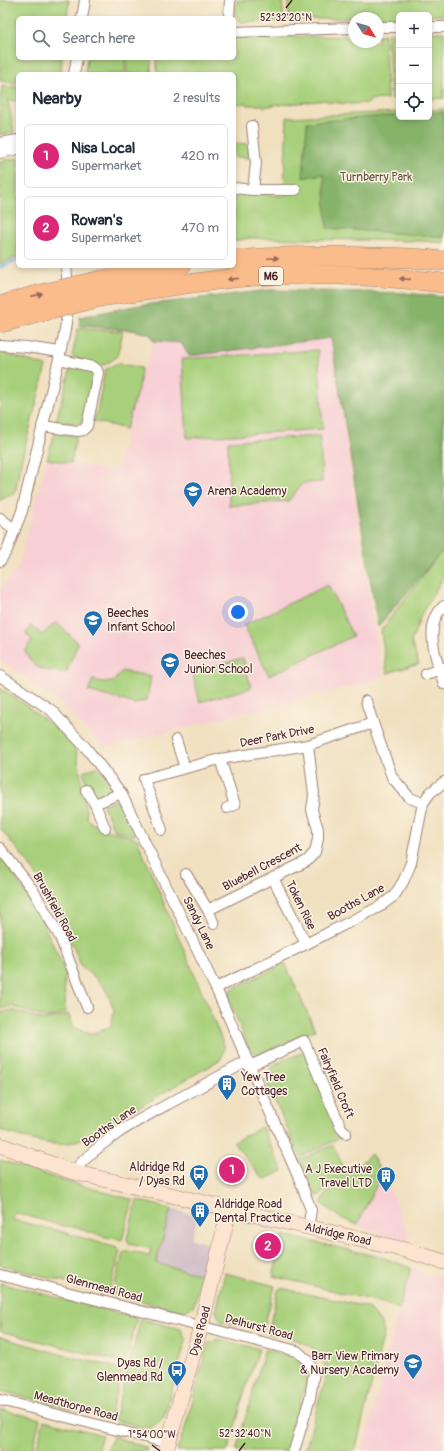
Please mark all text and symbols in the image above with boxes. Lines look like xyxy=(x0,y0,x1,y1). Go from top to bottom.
text: 52°32'20"N xyxy=(260,12,312,24)
north arrow xyxy=(348,12,384,48)
map controls xyxy=(396,12,432,120)
button: + xyxy=(396,12,432,48)
search box xyxy=(16,16,236,60)
icon: search xyxy=(30,27,52,49)
text: Search here xyxy=(62,29,135,48)
button: − xyxy=(396,48,432,84)
button: locate xyxy=(396,84,432,120)
text: Nearby xyxy=(32,88,81,109)
text: 2 results xyxy=(173,90,220,106)
text: Nisa Local xyxy=(71,139,135,158)
text: 1 xyxy=(43,148,49,164)
text: 420 m xyxy=(181,148,219,164)
text: Supermarket xyxy=(71,158,142,174)
park label: Turnberry Park xyxy=(340,170,412,185)
text: Rowan's xyxy=(71,211,122,230)
text: 2 xyxy=(42,220,50,236)
text: 470 m xyxy=(181,220,219,236)
text: Supermarket xyxy=(71,230,142,246)
one-way arrow xyxy=(267,254,279,261)
road number: M6 xyxy=(259,267,283,285)
one-way arrow xyxy=(227,276,240,282)
one-way arrow xyxy=(399,276,411,283)
one-way arrow xyxy=(31,291,44,297)
school or university icon: Arena Academy xyxy=(182,480,204,508)
place label: Arena Academy xyxy=(207,484,287,499)
your location xyxy=(228,602,248,622)
place label: Beeches Infant School xyxy=(107,606,176,635)
school or university icon: Beeches Infant School xyxy=(82,609,104,637)
place label: Beeches Junior School xyxy=(184,648,253,677)
school or university icon: Beeches Junior School xyxy=(159,651,181,679)
street label: Deer Park Drive xyxy=(239,722,316,751)
street label: Bluebell Crescent xyxy=(220,840,305,895)
street label: Brushfield Road xyxy=(29,870,80,945)
street label: Token Rise xyxy=(282,878,319,932)
street label: Booths Lane xyxy=(325,881,387,924)
street label: Sandy Lane xyxy=(179,894,218,952)
street label: Fairyfield Croft xyxy=(314,1046,357,1121)
place label: Yew Tree Cottages xyxy=(240,1070,288,1099)
building icon: Yew Tree Cottages xyxy=(216,1073,238,1101)
street label: Booths Lane xyxy=(79,1102,139,1151)
pin: 1 xyxy=(219,1155,245,1185)
place label: Aldridge Rd / Dyas Rd xyxy=(129,1160,185,1189)
place label: A J Executive Travel LTD xyxy=(305,1162,372,1191)
bus stop icon: Aldridge Rd / Dyas Rd xyxy=(188,1163,210,1191)
building icon: A J Executive Travel LTD xyxy=(375,1165,397,1193)
place label: Aldridge Road Dental Practice xyxy=(214,1197,291,1226)
building icon: Aldridge Road Dental Practice xyxy=(189,1200,211,1228)
street label: Aldridge Road xyxy=(303,1220,373,1249)
pin: 2 xyxy=(255,1231,281,1261)
street label: Glenmead Road xyxy=(64,1271,144,1306)
street label: Dyas Road xyxy=(187,1304,214,1358)
street label: Delhurst Road xyxy=(223,1311,295,1344)
place label: Barr View Primary & Nursery Academy xyxy=(300,1349,399,1378)
school or university icon: Barr View Primary & Nursery Academy xyxy=(402,1352,424,1380)
place label: Dyas Rd / Glenmead Rd xyxy=(96,1356,163,1385)
bus stop icon: Dyas Rd / Glenmead Rd xyxy=(166,1359,188,1387)
street label: Meadthorpe Road xyxy=(32,1388,120,1425)
text: 52°32'40"N xyxy=(219,1428,271,1440)
text: 1°54'00"W xyxy=(128,1429,176,1441)

